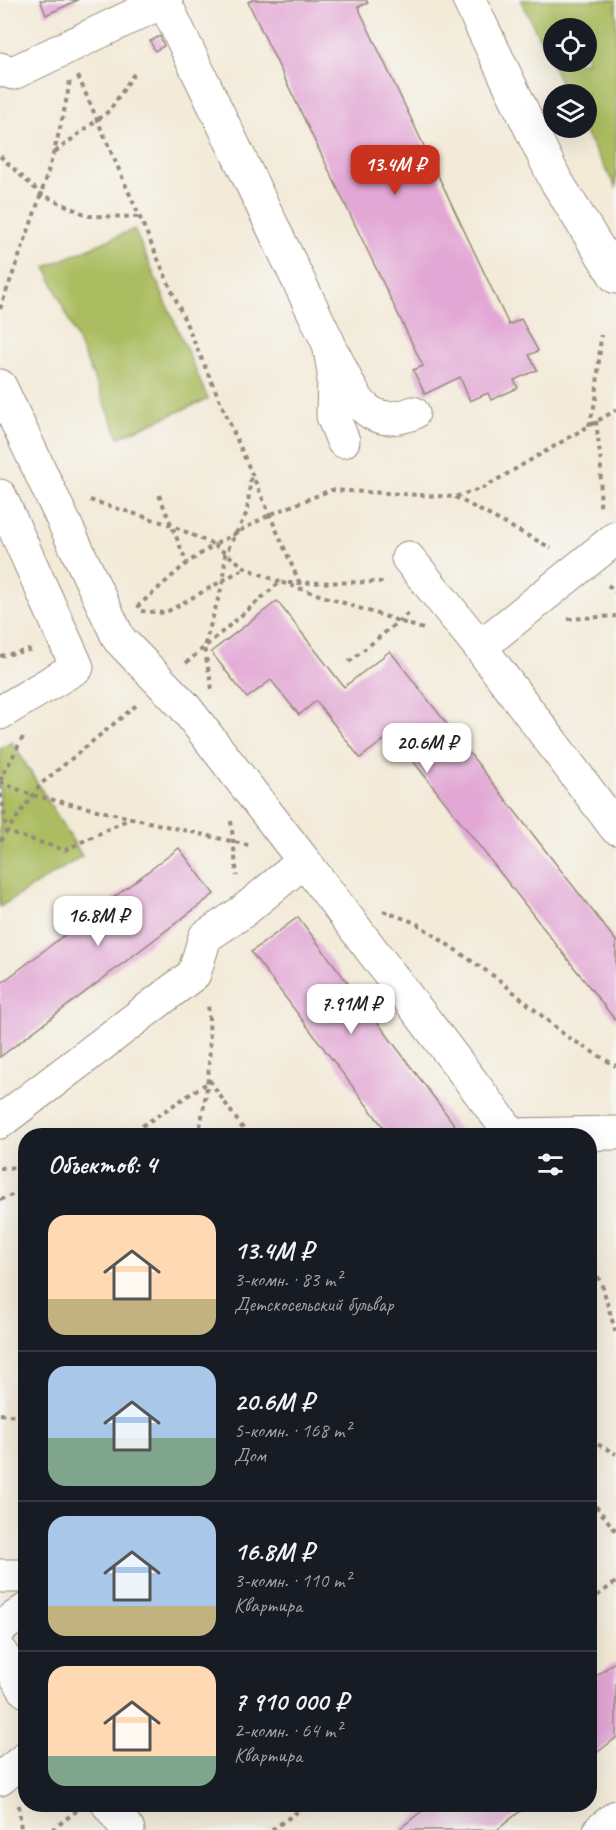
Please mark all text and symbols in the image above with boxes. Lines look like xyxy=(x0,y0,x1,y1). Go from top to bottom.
map controls xyxy=(543,18,597,138)
button: locate xyxy=(543,18,597,72)
button: layers xyxy=(543,84,597,138)
pin: 13.4M ₽ xyxy=(340,145,450,196)
text: 13.4M ₽ xyxy=(365,152,425,177)
pin: 20.6M ₽ xyxy=(372,723,482,774)
text: 20.6M ₽ xyxy=(396,730,458,755)
pin: 16.8M ₽ xyxy=(43,896,153,947)
text: 16.8M ₽ xyxy=(67,903,129,928)
pin: 7.91M ₽ xyxy=(296,984,406,1035)
text: 7.91M ₽ xyxy=(321,991,381,1016)
text: Объектов: 4 xyxy=(48,1148,157,1181)
icon: filters xyxy=(534,1148,567,1181)
text: 13.4M ₽ xyxy=(234,1234,313,1267)
icon: home xyxy=(96,1239,168,1311)
text: 3-комн. · 83 m² xyxy=(234,1267,342,1292)
text: Детскосельский бульвар xyxy=(234,1292,393,1317)
text: 20.6M ₽ xyxy=(234,1385,313,1418)
icon: home xyxy=(96,1390,168,1462)
text: 5-комн. · 168 m² xyxy=(234,1418,351,1443)
text: Дом xyxy=(234,1443,266,1468)
text: 16.8M ₽ xyxy=(234,1535,313,1568)
icon: home xyxy=(96,1540,168,1612)
text: 3-комн. · 110 m² xyxy=(234,1568,351,1593)
text: Квартира xyxy=(234,1593,302,1618)
text: 7 910 000 ₽ xyxy=(234,1685,348,1718)
icon: home xyxy=(96,1690,168,1762)
text: 2-комн. · 64 m² xyxy=(234,1718,342,1743)
text: Квартира xyxy=(234,1743,302,1768)

